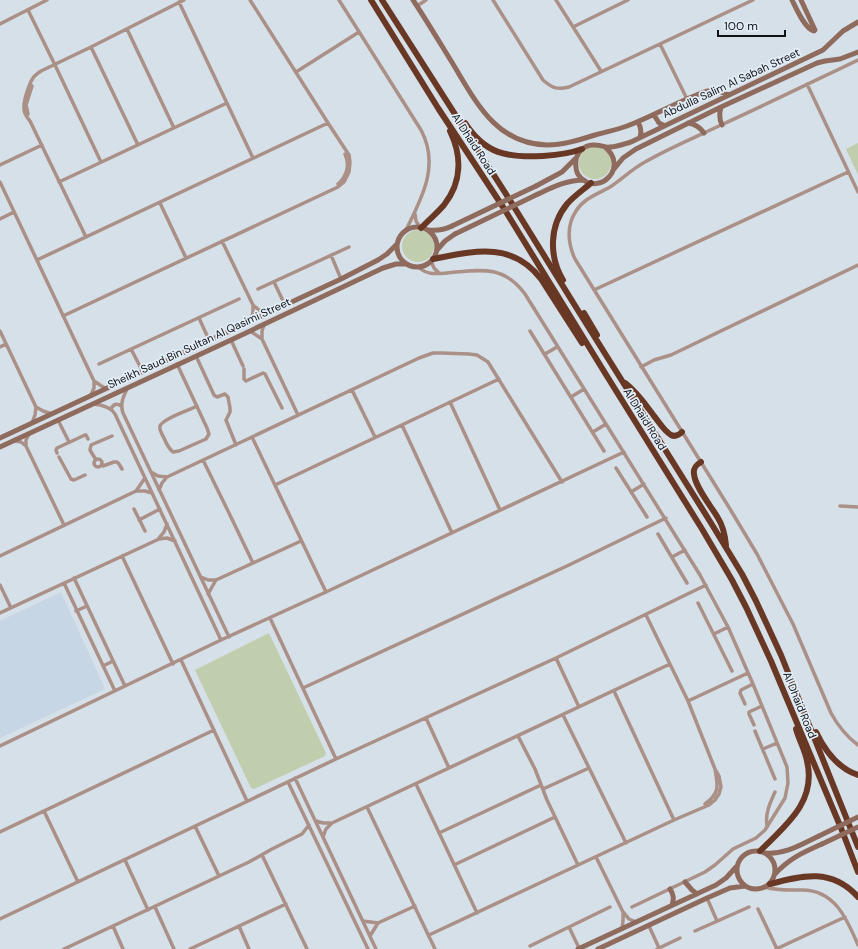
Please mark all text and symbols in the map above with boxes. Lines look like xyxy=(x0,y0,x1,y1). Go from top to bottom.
scale bar xyxy=(718,12,785,38)
text: 100 m xyxy=(724,18,758,34)
street label: Abdulla Salim Al Sabah Street xyxy=(660,45,802,121)
street label: Al Dhaid Road xyxy=(449,111,499,178)
street label: Sheikh Saud Bin Sultan Al Qasimi Street xyxy=(105,294,293,392)
street label: Al Dhaid Road xyxy=(620,385,670,453)
street label: Al Dhaid Road xyxy=(780,670,820,740)

